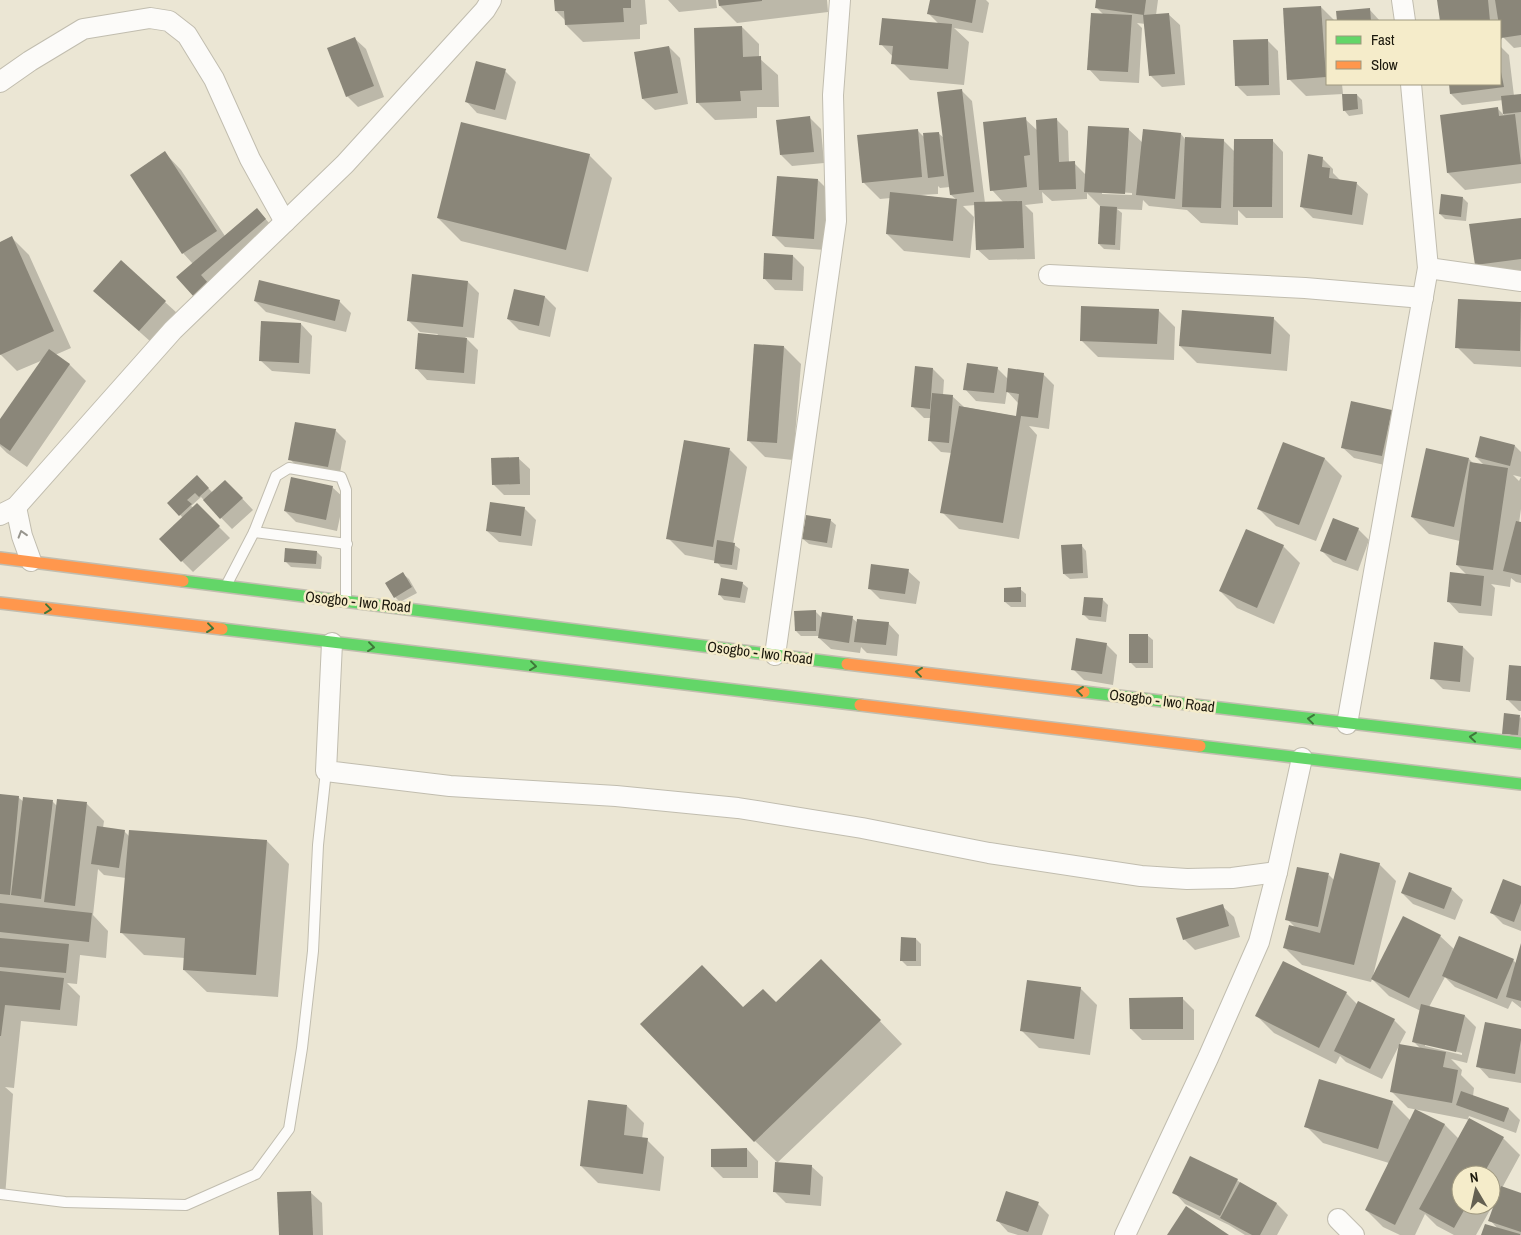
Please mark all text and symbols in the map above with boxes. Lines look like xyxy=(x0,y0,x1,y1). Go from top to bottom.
legend xyxy=(1326,20,1501,85)
text: Fast xyxy=(1371,29,1395,50)
text: Slow xyxy=(1371,54,1398,75)
one-way arrow xyxy=(18,531,28,539)
street label: Osogbo - Iwo Road xyxy=(304,586,412,617)
one-way arrow xyxy=(45,603,53,614)
one-way arrow xyxy=(206,622,214,633)
street label: Osogbo - Iwo Road xyxy=(706,636,814,669)
one-way arrow xyxy=(367,641,375,652)
one-way arrow xyxy=(529,660,537,671)
one-way arrow xyxy=(915,667,923,678)
street label: Osogbo - Iwo Road xyxy=(1108,684,1216,717)
one-way arrow xyxy=(1076,687,1085,697)
one-way arrow xyxy=(1307,714,1315,725)
one-way arrow xyxy=(1468,732,1476,743)
north arrow xyxy=(1451,1165,1501,1215)
text: N xyxy=(1468,1168,1479,1187)

